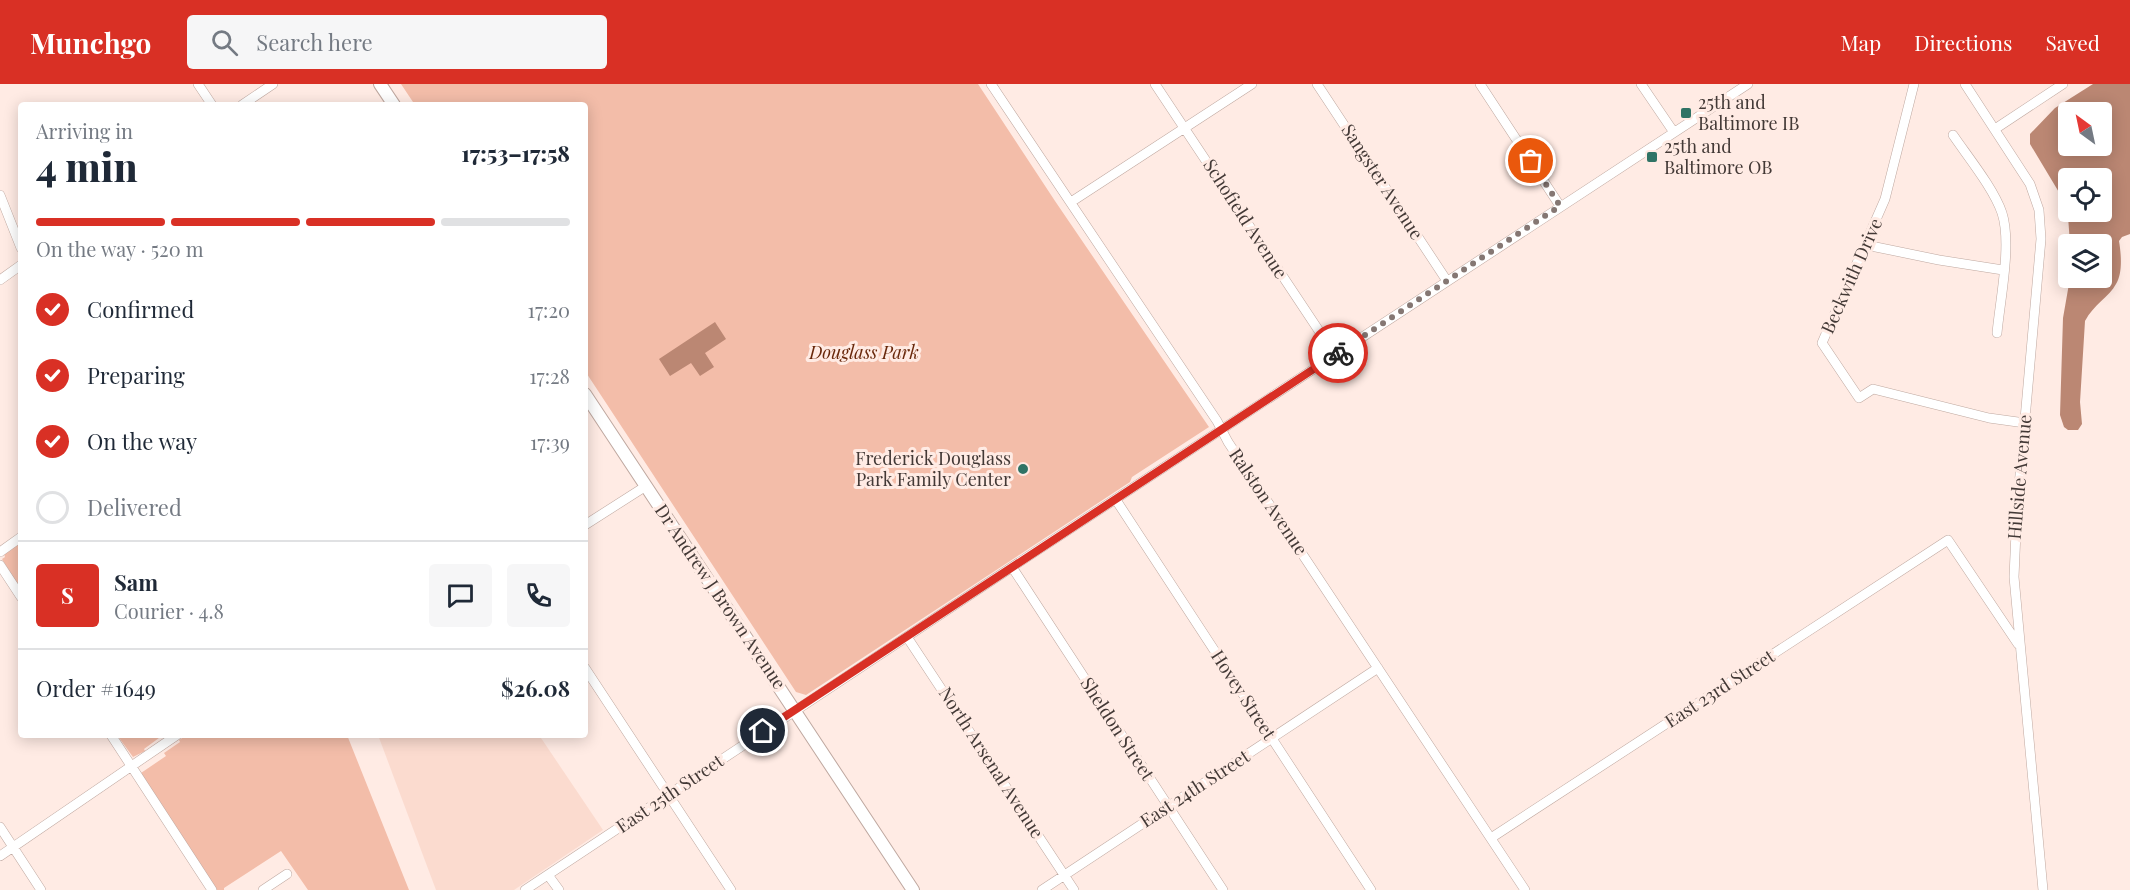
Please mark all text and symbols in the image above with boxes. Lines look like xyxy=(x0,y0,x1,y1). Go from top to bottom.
search box xyxy=(187,15,607,69)
text: Munchgo xyxy=(30,24,151,61)
icon: search xyxy=(208,26,241,59)
text: Search here xyxy=(256,27,373,57)
text: Map xyxy=(1840,28,1881,56)
text: Directions xyxy=(1914,28,2012,56)
text: Saved xyxy=(2045,28,2100,56)
place label: 25th and Baltimore IB xyxy=(1698,90,1799,135)
north arrow xyxy=(2058,102,2112,156)
map controls xyxy=(2058,102,2112,288)
marker: 25th and Baltimore IB xyxy=(1679,106,1693,120)
text: Arriving in xyxy=(36,117,133,144)
street label: Sangster Avenue xyxy=(1337,119,1429,244)
place label: 25th and Baltimore OB xyxy=(1664,134,1772,179)
pin xyxy=(1505,135,1556,186)
text: 17:53–17:58 xyxy=(461,138,570,168)
text: 4 min xyxy=(36,140,138,192)
icon: bag xyxy=(1514,144,1547,177)
marker: 25th and Baltimore OB xyxy=(1645,150,1659,164)
street label: Schofield Avenue xyxy=(1198,154,1293,283)
button: locate xyxy=(2058,168,2112,222)
street label: Beckwith Drive xyxy=(1815,214,1887,337)
button: layers xyxy=(2058,234,2112,288)
text: On the way · 520 m xyxy=(36,235,203,262)
icon: check xyxy=(36,293,69,326)
text: Confirmed xyxy=(87,294,194,324)
text: 17:20 xyxy=(528,296,570,323)
courier xyxy=(1308,323,1368,383)
icon: bike xyxy=(1322,337,1355,370)
park label: Douglass Park xyxy=(808,340,919,364)
icon: check xyxy=(36,359,69,392)
text: Preparing xyxy=(87,360,185,390)
text: 17:28 xyxy=(529,362,570,389)
street label: Hillside Avenue xyxy=(2002,413,2036,540)
icon: check xyxy=(36,425,69,458)
text: On the way xyxy=(87,426,197,456)
text: 17:39 xyxy=(530,428,570,455)
street label: Ralston Avenue xyxy=(1224,443,1313,560)
place label: Frederick Douglass Park Family Center xyxy=(855,446,1011,491)
marker: Frederick Douglass Park Family Center xyxy=(1016,462,1030,476)
text: Delivered xyxy=(87,492,182,522)
street label: Dr Andrew J Brown Avenue xyxy=(650,499,792,694)
button: chat xyxy=(429,564,492,627)
button: phone xyxy=(507,564,570,627)
text: Sam xyxy=(114,567,158,597)
text: S xyxy=(61,580,74,610)
text: Courier · 4.8 xyxy=(114,597,224,624)
street label: East 23rd Street xyxy=(1660,643,1779,733)
street label: Hovey Street xyxy=(1206,645,1282,744)
street label: Sheldon Street xyxy=(1076,672,1160,785)
text: Order #1649 xyxy=(36,673,156,703)
text: $26.08 xyxy=(501,673,570,703)
street label: North Arsenal Avenue xyxy=(934,682,1050,843)
pin xyxy=(737,705,788,756)
icon: home xyxy=(746,714,779,747)
street label: East 24th Street xyxy=(1135,744,1254,832)
street label: East 25th Street xyxy=(611,748,728,838)

